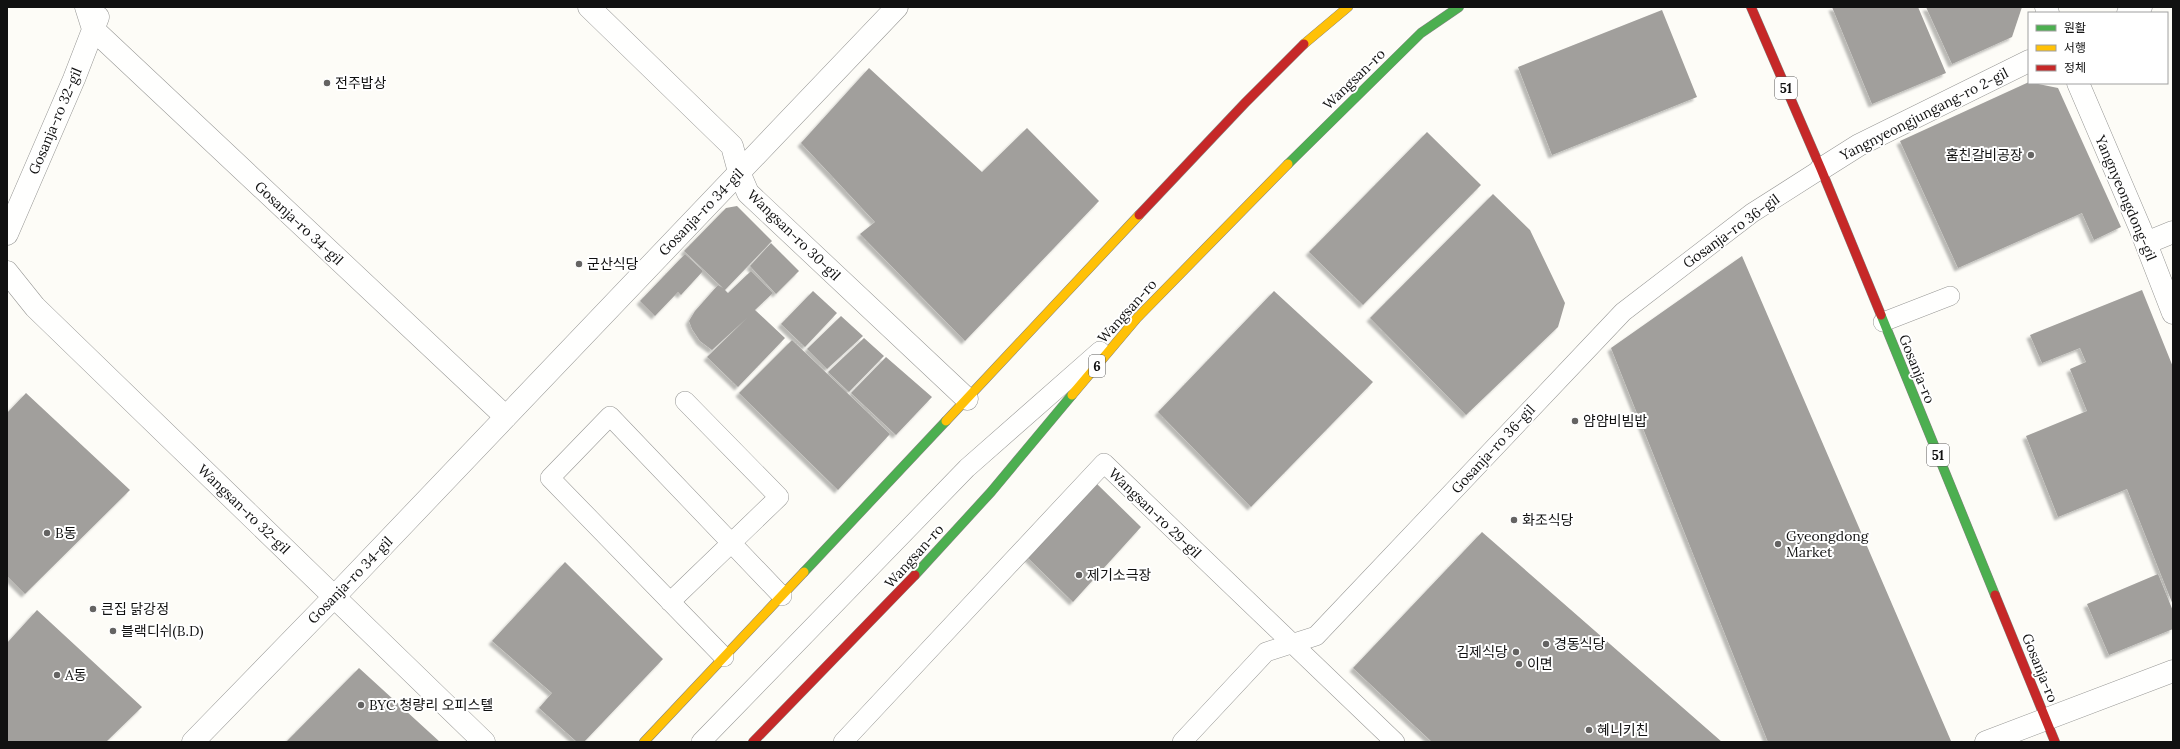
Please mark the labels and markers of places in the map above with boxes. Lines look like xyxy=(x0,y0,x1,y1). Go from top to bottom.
place label: 전주밥상 xyxy=(335,74,387,92)
marker: 전주밥상 xyxy=(322,78,332,88)
place label: 훔친갈비공장 xyxy=(1946,146,2023,164)
marker: 훔친갈비공장 xyxy=(2026,150,2036,160)
place label: 군산식당 xyxy=(587,255,639,273)
marker: 군산식당 xyxy=(574,259,584,269)
place label: 얌얌비빔밥 xyxy=(1583,412,1648,430)
marker: 얌얌비빔밥 xyxy=(1570,416,1580,426)
place label: 화조식당 xyxy=(1522,511,1574,529)
marker: 화조식당 xyxy=(1509,515,1519,525)
place label: B동 xyxy=(55,524,77,542)
place label: Gyeongdong Market xyxy=(1786,527,1869,561)
marker: B동 xyxy=(42,528,52,538)
marker: Gyeongdong Market xyxy=(1773,539,1783,549)
place label: 제기소극장 xyxy=(1087,566,1152,584)
marker: 제기소극장 xyxy=(1074,570,1084,580)
place label: 큰집 닭강정 xyxy=(101,600,169,618)
marker: 큰집 닭강정 xyxy=(88,604,98,614)
place label: 블랙디쉬(B.D) xyxy=(121,622,204,640)
marker: 블랙디쉬(B.D) xyxy=(108,626,118,636)
place label: 경동식당 xyxy=(1554,635,1606,653)
marker: 경동식당 xyxy=(1541,639,1551,649)
place label: 김제식당 xyxy=(1456,643,1508,661)
marker: 김제식당 xyxy=(1511,647,1521,657)
place label: 이면 xyxy=(1527,655,1553,673)
marker: 이면 xyxy=(1514,659,1524,669)
place label: A동 xyxy=(64,666,87,684)
marker: A동 xyxy=(52,670,62,680)
place label: BYC 청량리 오피스텔 xyxy=(369,696,493,714)
marker: BYC 청량리 오피스텔 xyxy=(356,700,366,710)
place label: 혜니키친 xyxy=(1597,721,1649,739)
marker: 혜니키친 xyxy=(1584,725,1594,735)

